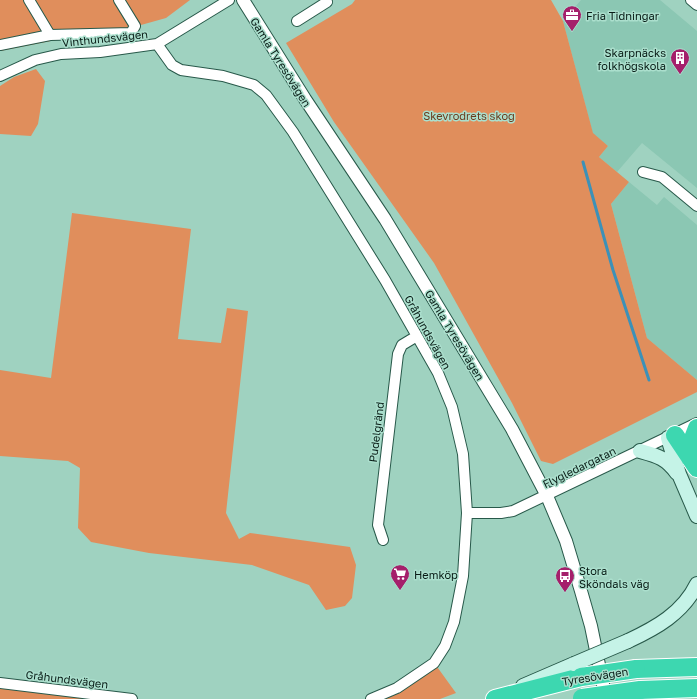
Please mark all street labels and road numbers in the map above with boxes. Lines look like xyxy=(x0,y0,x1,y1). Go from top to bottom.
street label: Gamla Tyresövägen xyxy=(248,15,314,109)
street label: Vinthundsvägen xyxy=(61,27,149,49)
street label: Gamla Tyresövägen xyxy=(423,287,487,383)
street label: Gråhundsvägen xyxy=(402,293,454,371)
street label: Pudelgränd xyxy=(366,401,386,463)
street label: Flygledargatan xyxy=(540,444,618,490)
street label: Tyresövägen xyxy=(561,664,629,688)
street label: Gråhundsvägen xyxy=(25,667,109,691)

